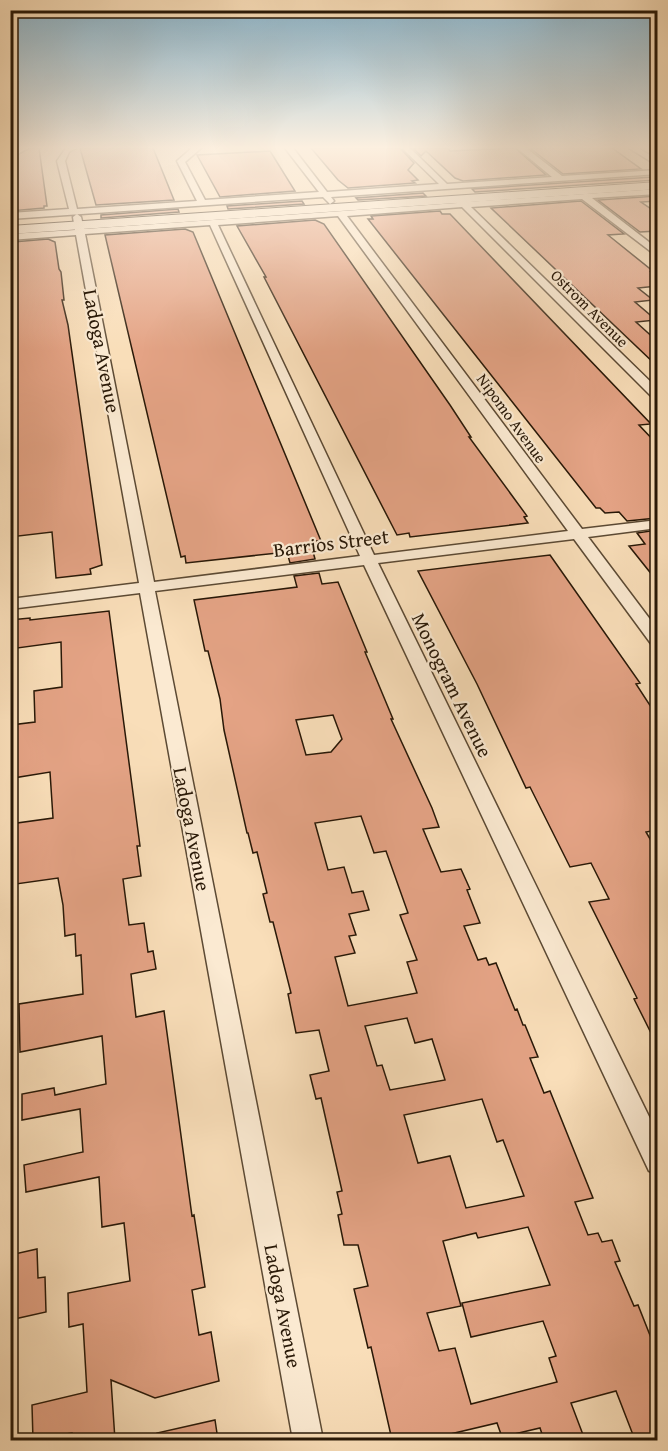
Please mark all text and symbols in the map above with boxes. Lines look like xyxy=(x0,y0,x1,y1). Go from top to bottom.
street label: Ostrom Avenue xyxy=(545,263,635,353)
street label: Ladoga Avenue xyxy=(76,287,129,415)
street label: Nipomo Avenue xyxy=(471,368,553,468)
street label: Barrios Street xyxy=(272,521,390,564)
street label: Monogram Avenue xyxy=(405,608,500,762)
street label: Ladoga Avenue xyxy=(166,765,219,893)
street label: Ladoga Avenue xyxy=(257,1242,310,1370)

